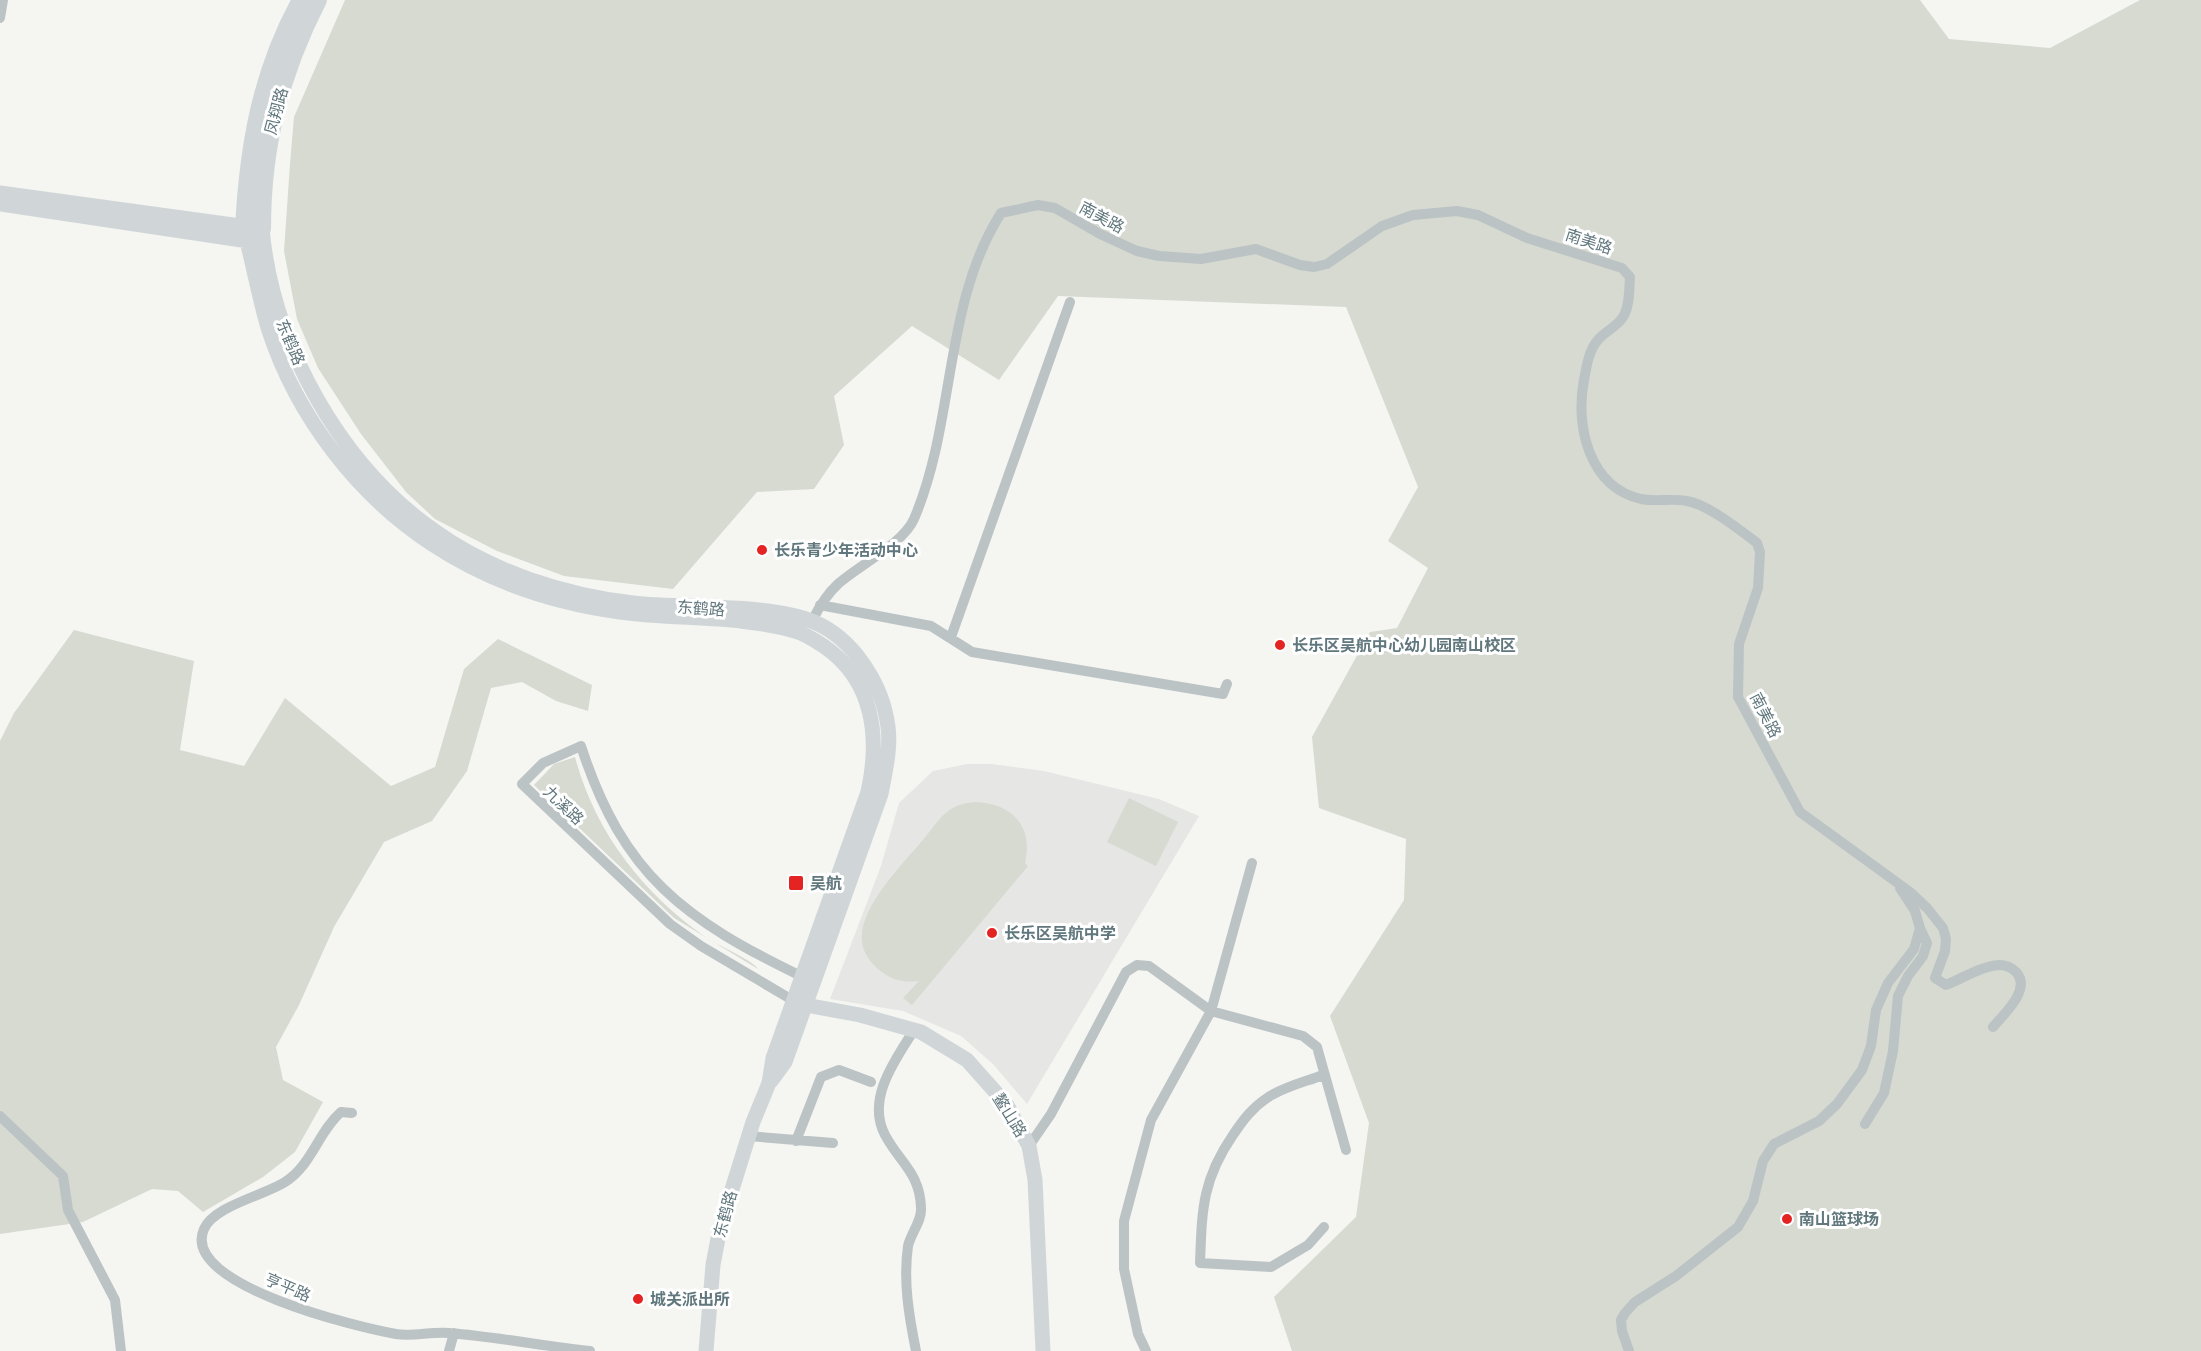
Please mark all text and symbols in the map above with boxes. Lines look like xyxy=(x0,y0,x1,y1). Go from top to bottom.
street label: 凤翔路 xyxy=(259,85,293,137)
street label: 南美路 xyxy=(1076,196,1128,238)
street label: 南美路 xyxy=(1563,223,1615,259)
street label: 东鹤路 xyxy=(271,316,311,368)
place label: 长乐青少年活动中心 xyxy=(774,539,918,561)
marker: 长乐青少年活动中心 xyxy=(755,543,769,557)
street label: 东鹤路 xyxy=(676,595,726,621)
place label: 长乐区吴航中心幼儿园南山校区 xyxy=(1292,634,1516,656)
marker: 长乐区吴航中心幼儿园南山校区 xyxy=(1273,638,1287,652)
street label: 南美路 xyxy=(1745,689,1787,741)
street label: 九溪路 xyxy=(539,780,589,830)
place label: 吴航 xyxy=(810,872,842,894)
marker: 吴航 xyxy=(787,874,805,892)
place label: 长乐区吴航中学 xyxy=(1004,922,1116,944)
marker: 长乐区吴航中学 xyxy=(985,926,999,940)
street label: 鳌山路 xyxy=(988,1089,1032,1141)
street label: 东鹤路 xyxy=(708,1188,742,1240)
place label: 南山篮球场 xyxy=(1799,1208,1879,1230)
marker: 南山篮球场 xyxy=(1780,1212,1794,1226)
street label: 亨平路 xyxy=(262,1267,314,1307)
place label: 城关派出所 xyxy=(650,1288,730,1310)
marker: 城关派出所 xyxy=(631,1292,645,1306)

